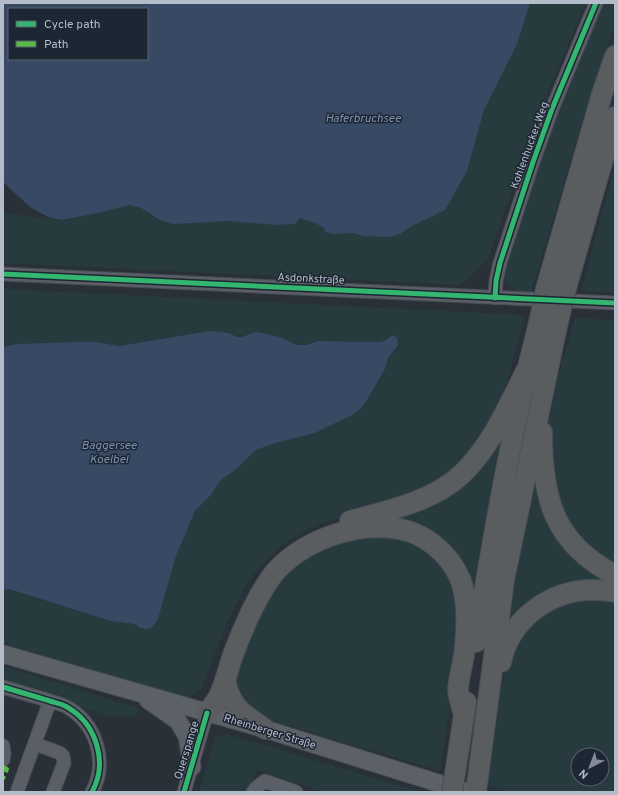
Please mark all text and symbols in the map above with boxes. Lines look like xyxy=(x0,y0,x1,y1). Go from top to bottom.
legend xyxy=(8,8,148,60)
text: Cycle path xyxy=(44,17,101,33)
text: Path xyxy=(44,37,69,53)
street label: Kohlenhucker Weg xyxy=(508,100,552,191)
water label: Haferbruchsee xyxy=(325,111,402,127)
street label: Asdonkstraße xyxy=(277,270,345,288)
water label: Baggersee Koelbel xyxy=(81,438,138,468)
street label: Rheinberger Straße xyxy=(222,711,318,753)
street label: Querspange xyxy=(171,719,202,781)
north arrow xyxy=(570,747,610,787)
text: N xyxy=(576,766,592,782)

